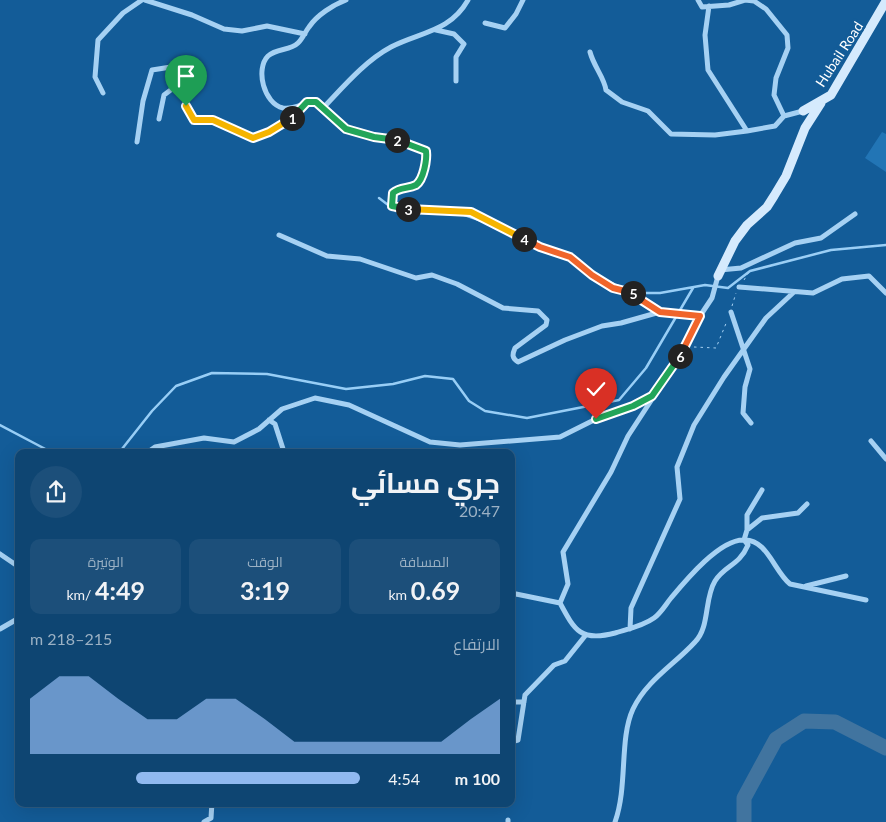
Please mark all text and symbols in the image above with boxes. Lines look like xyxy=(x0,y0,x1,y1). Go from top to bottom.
street label: Hubail Road xyxy=(812,18,866,90)
pin xyxy=(165,55,207,106)
icon: arrive xyxy=(172,62,200,90)
pin: 1 xyxy=(280,106,304,130)
text: 1 xyxy=(288,110,297,127)
pin: 2 xyxy=(384,128,410,152)
text: 2 xyxy=(393,132,402,149)
pin: 3 xyxy=(396,196,420,222)
text: 3 xyxy=(404,201,413,218)
pin: 4 xyxy=(512,226,536,252)
text: 4 xyxy=(520,231,529,248)
pin: 5 xyxy=(620,280,646,306)
text: 5 xyxy=(629,285,638,302)
pin: 6 xyxy=(668,344,692,368)
text: 6 xyxy=(676,348,685,365)
pin xyxy=(575,368,617,419)
icon: check xyxy=(582,375,610,403)
text: جري مسائي xyxy=(351,465,500,499)
button: share xyxy=(30,466,82,518)
text: 20:47 xyxy=(459,501,500,520)
text: الوتيرة xyxy=(88,553,124,570)
text: الوقت xyxy=(247,553,283,570)
text: المسافة xyxy=(399,553,449,570)
text: 4:49 xyxy=(95,575,145,605)
text: 3:19 xyxy=(240,575,290,605)
text: 0.69 xyxy=(411,575,460,605)
text: /km xyxy=(66,586,95,603)
text: km xyxy=(388,586,411,603)
text: 215–218 m xyxy=(30,629,112,648)
text: الارتفاع xyxy=(453,634,500,653)
text: 4:54 xyxy=(388,769,420,788)
text: 100 m xyxy=(455,769,500,788)

